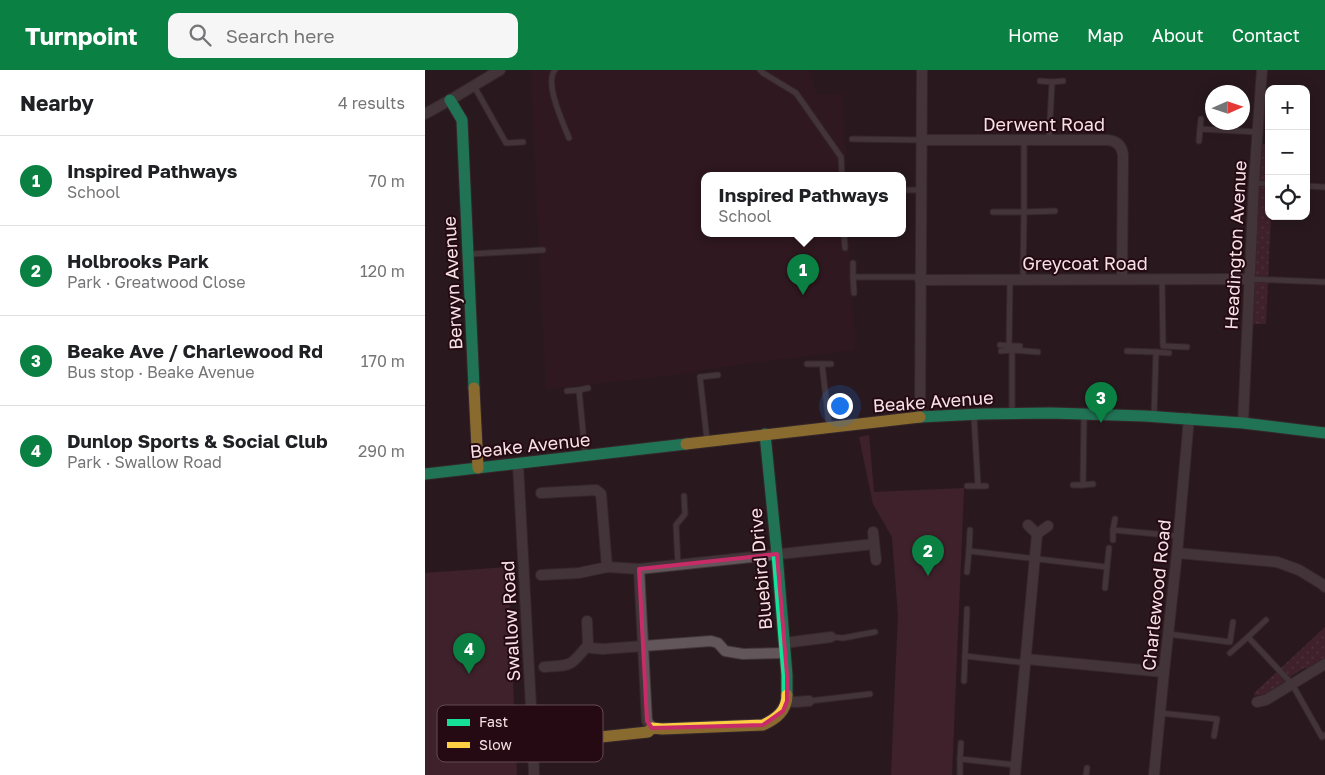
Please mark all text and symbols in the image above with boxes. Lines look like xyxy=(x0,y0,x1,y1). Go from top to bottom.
search box xyxy=(168,13,518,58)
text: Turnpoint xyxy=(25,21,138,50)
icon: search xyxy=(186,21,214,49)
text: Search here xyxy=(226,24,335,47)
text: Home xyxy=(1008,24,1059,46)
text: Map xyxy=(1087,24,1124,46)
text: About xyxy=(1152,24,1204,46)
text: Contact xyxy=(1232,24,1300,46)
north arrow xyxy=(1205,85,1250,130)
map controls xyxy=(1265,85,1310,220)
button: + xyxy=(1265,85,1310,130)
text: Nearby xyxy=(20,90,94,116)
text: 4 results xyxy=(338,93,405,113)
street label: Derwent Road xyxy=(983,113,1105,135)
button: − xyxy=(1265,130,1310,175)
text: Inspired Pathways xyxy=(67,159,238,182)
street label: Headington Avenue xyxy=(1220,160,1250,330)
text: 1 xyxy=(32,171,40,191)
text: 70 m xyxy=(368,171,405,191)
popup xyxy=(701,172,906,237)
button: locate xyxy=(1265,175,1310,220)
text: School xyxy=(67,182,120,202)
text: Inspired Pathways xyxy=(718,183,889,206)
text: School xyxy=(718,206,771,226)
street label: Berwyn Avenue xyxy=(438,216,466,350)
text: Holbrooks Park xyxy=(67,249,209,272)
street label: Greycoat Road xyxy=(1022,252,1148,274)
pin: 1 xyxy=(787,254,819,295)
text: 2 xyxy=(31,261,41,281)
text: 120 m xyxy=(360,261,405,281)
text: Park · Greatwood Close xyxy=(67,272,246,292)
text: Beake Ave / Charlewood Rd xyxy=(67,339,323,362)
text: 3 xyxy=(31,351,41,371)
text: 170 m xyxy=(361,351,405,371)
text: Bus stop · Beake Avenue xyxy=(67,362,255,382)
pin: 3 xyxy=(1085,382,1117,423)
street label: Beake Avenue xyxy=(872,386,994,416)
your location xyxy=(827,393,853,419)
street label: Beake Avenue xyxy=(469,428,591,462)
text: Dunlop Sports & Social Club xyxy=(67,429,328,452)
text: 4 xyxy=(31,441,41,461)
text: 290 m xyxy=(358,441,405,461)
text: Park · Swallow Road xyxy=(67,452,222,472)
street label: Bluebird Drive xyxy=(744,507,776,631)
street label: Charlewood Road xyxy=(1137,518,1175,672)
pin: 2 xyxy=(912,535,944,576)
street label: Swallow Road xyxy=(496,560,524,682)
pin: 4 xyxy=(453,633,485,674)
legend xyxy=(437,705,603,762)
text: Fast xyxy=(479,713,508,730)
text: Slow xyxy=(479,736,512,753)

